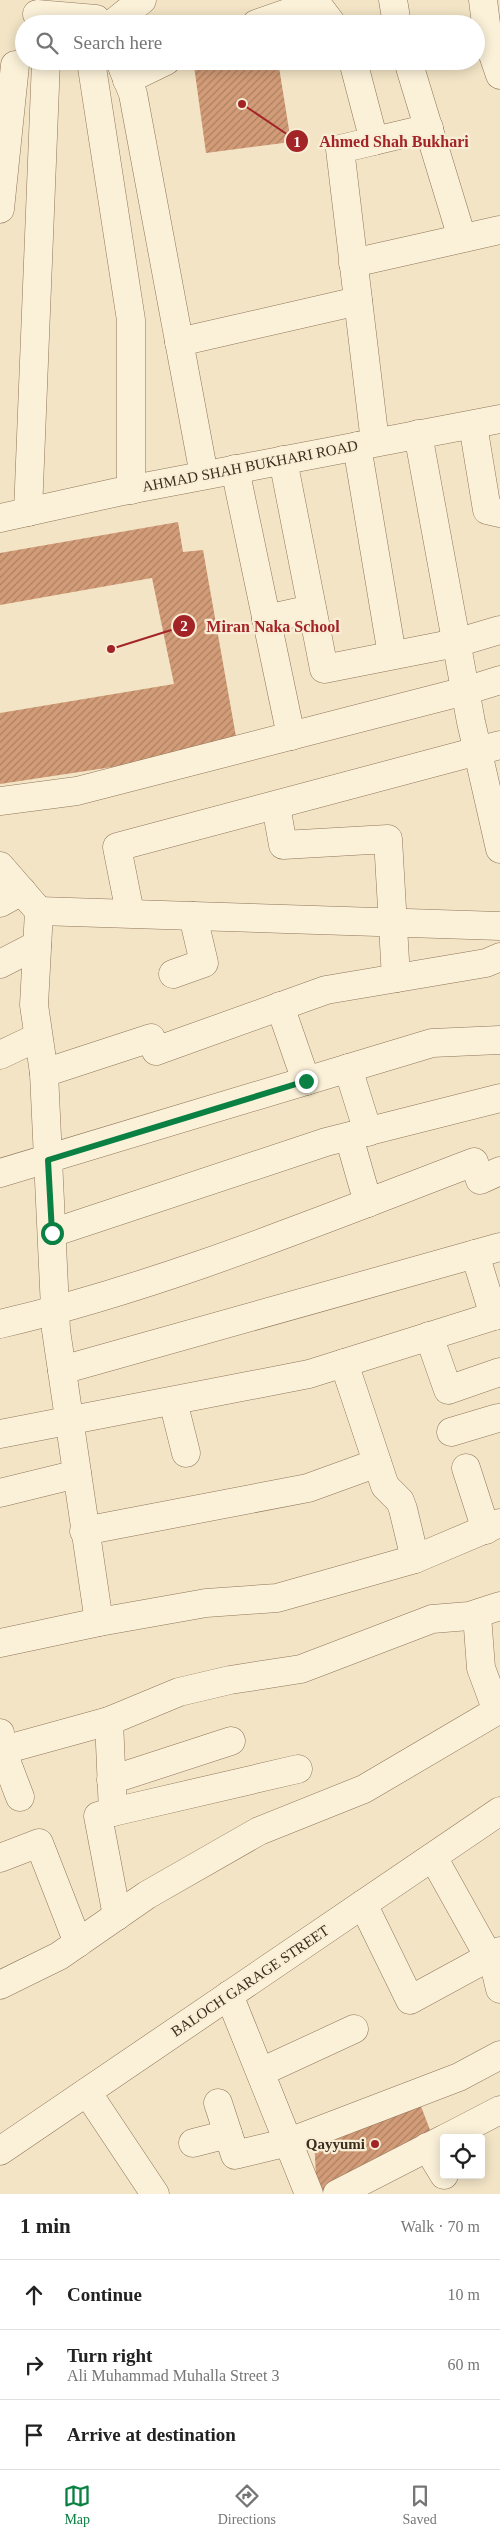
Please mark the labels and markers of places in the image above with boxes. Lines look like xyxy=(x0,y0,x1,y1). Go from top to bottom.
callout: Ahmed Shah Bukhari xyxy=(284,126,479,157)
callout: Miran Naka School xyxy=(172,610,350,641)
place label: Qayyumi xyxy=(306,2136,365,2152)
marker: Qayyumi xyxy=(369,2138,381,2150)

